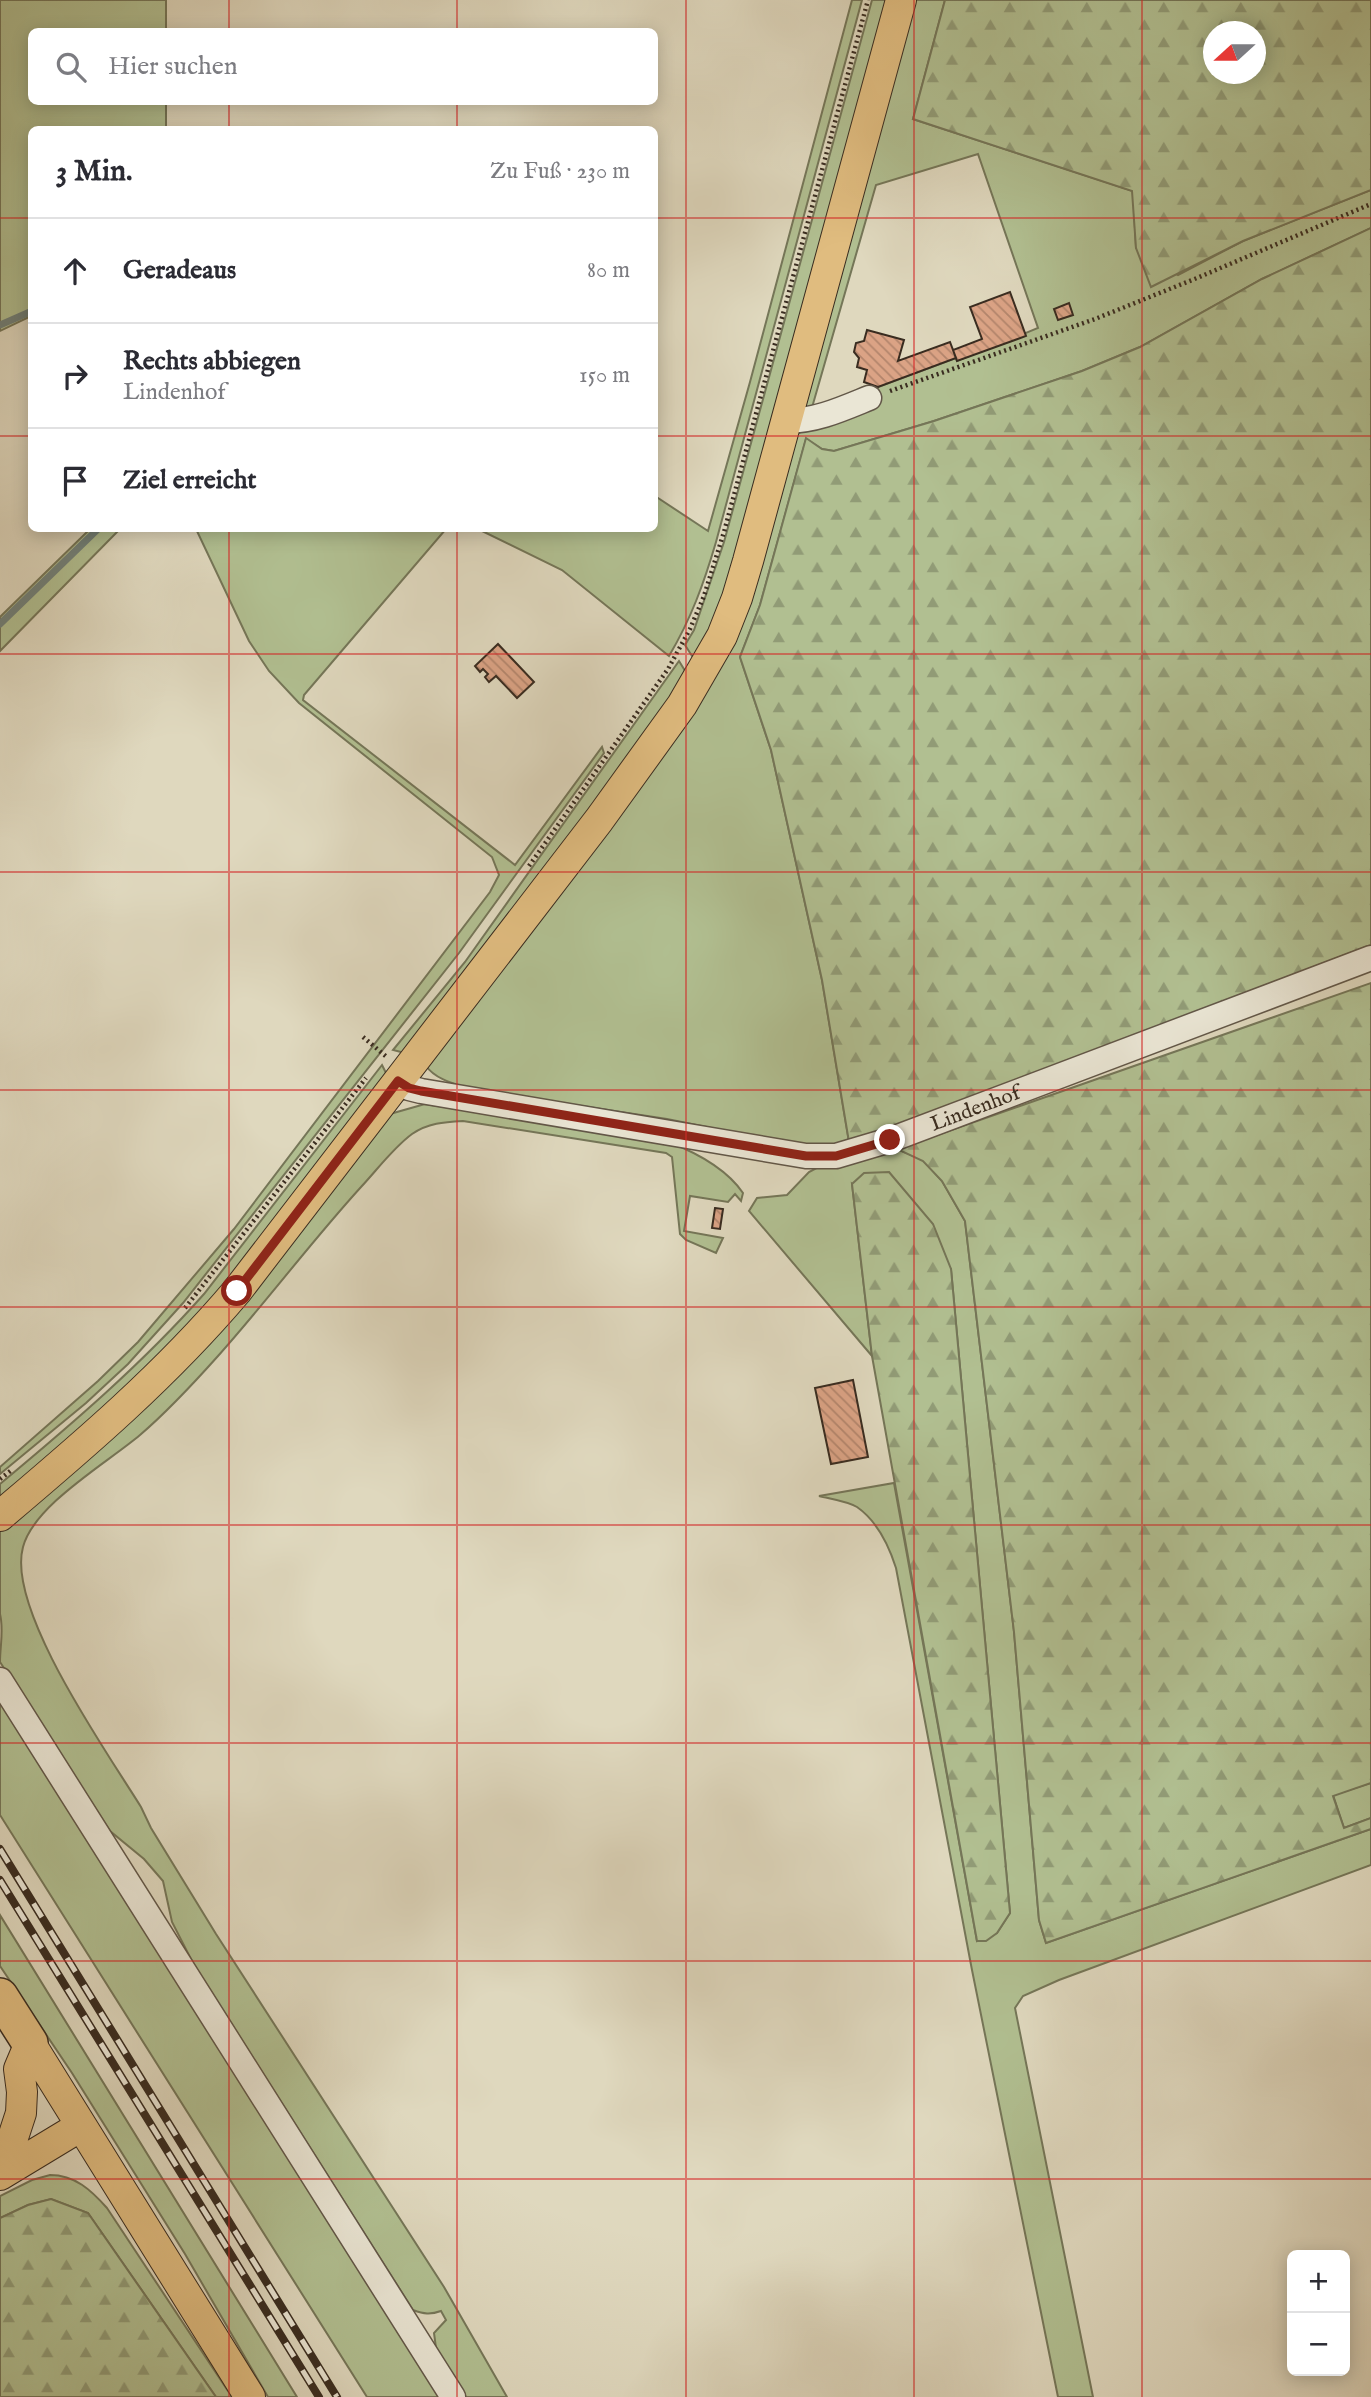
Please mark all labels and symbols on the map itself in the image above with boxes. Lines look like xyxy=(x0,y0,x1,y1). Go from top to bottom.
north arrow xyxy=(1203,21,1266,84)
street label: Lindenhof xyxy=(927,1079,1027,1138)
route end xyxy=(874,1124,905,1155)
route start xyxy=(221,1275,252,1306)

